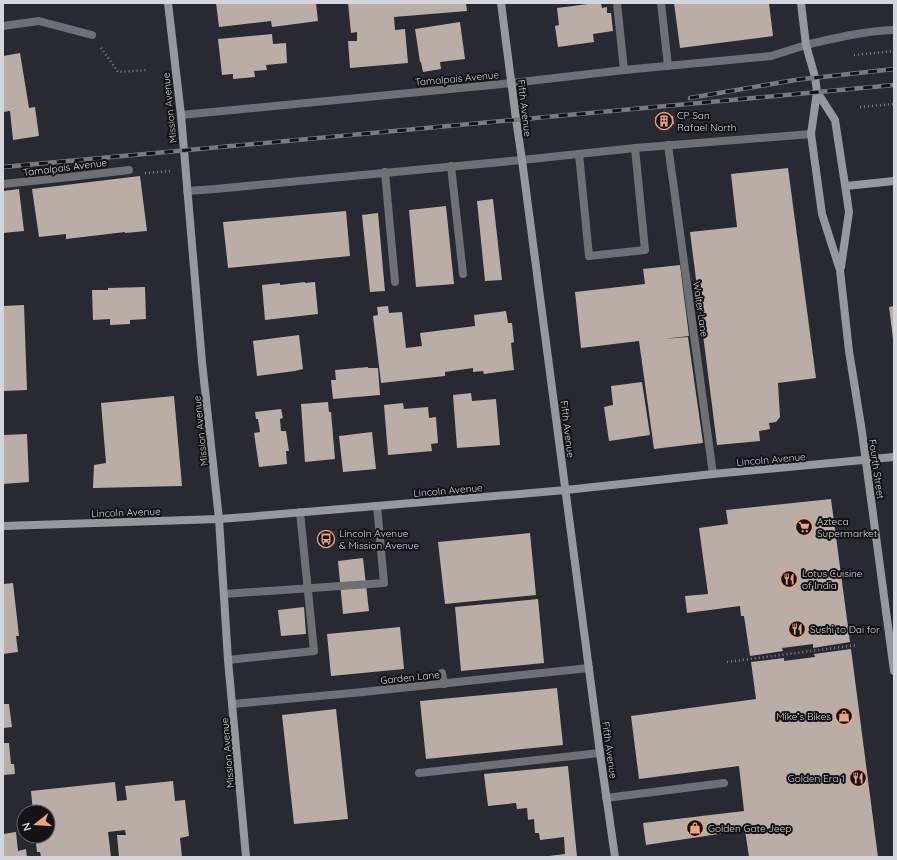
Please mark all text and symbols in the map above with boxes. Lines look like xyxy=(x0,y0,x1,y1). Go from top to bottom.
street label: Tamalpais Avenue xyxy=(414,68,500,89)
street label: Mission Avenue xyxy=(159,72,180,144)
street label: Fifth Avenue xyxy=(515,79,534,138)
place label: CP San Rafael North xyxy=(677,109,736,134)
building icon: CP San Rafael North xyxy=(654,111,674,131)
street label: Tamalpais Avenue xyxy=(22,156,108,179)
street label: Walter Lane xyxy=(690,280,711,338)
street label: Mission Avenue xyxy=(190,395,211,467)
street label: Fifth Avenue xyxy=(558,400,577,459)
street label: Fourth Street xyxy=(866,438,887,500)
street label: Lincoln Avenue xyxy=(736,450,807,469)
street label: Lincoln Avenue xyxy=(413,481,484,500)
street label: Lincoln Avenue xyxy=(91,505,161,520)
place label: Azteca Supermarket xyxy=(817,515,878,540)
supermarket icon: Azteca Supermarket xyxy=(794,517,814,537)
place label: Lincoln Avenue & Mission Avenue xyxy=(339,527,420,552)
bus stop icon: Lincoln Avenue & Mission Avenue xyxy=(316,529,336,549)
place label: Lotus Cuisine of India xyxy=(802,567,863,592)
restaurant icon: Lotus Cuisine of India xyxy=(779,569,799,589)
restaurant icon: Sushi to Dai for xyxy=(787,619,807,639)
place label: Sushi to Dai for xyxy=(810,623,880,636)
street label: Garden Lane xyxy=(380,668,441,687)
shop icon: Mike’s Bikes xyxy=(834,706,854,726)
place label: Mike’s Bikes xyxy=(776,710,831,723)
street label: Mission Avenue xyxy=(218,717,237,789)
street label: Fifth Avenue xyxy=(599,721,620,780)
restaurant icon: Golden Era 1 xyxy=(848,768,868,788)
place label: Golden Era 1 xyxy=(788,772,845,785)
north arrow xyxy=(16,804,56,844)
shop icon: Golden Gate Jeep xyxy=(685,818,705,838)
text: N xyxy=(19,821,34,833)
place label: Golden Gate Jeep xyxy=(708,822,791,835)

